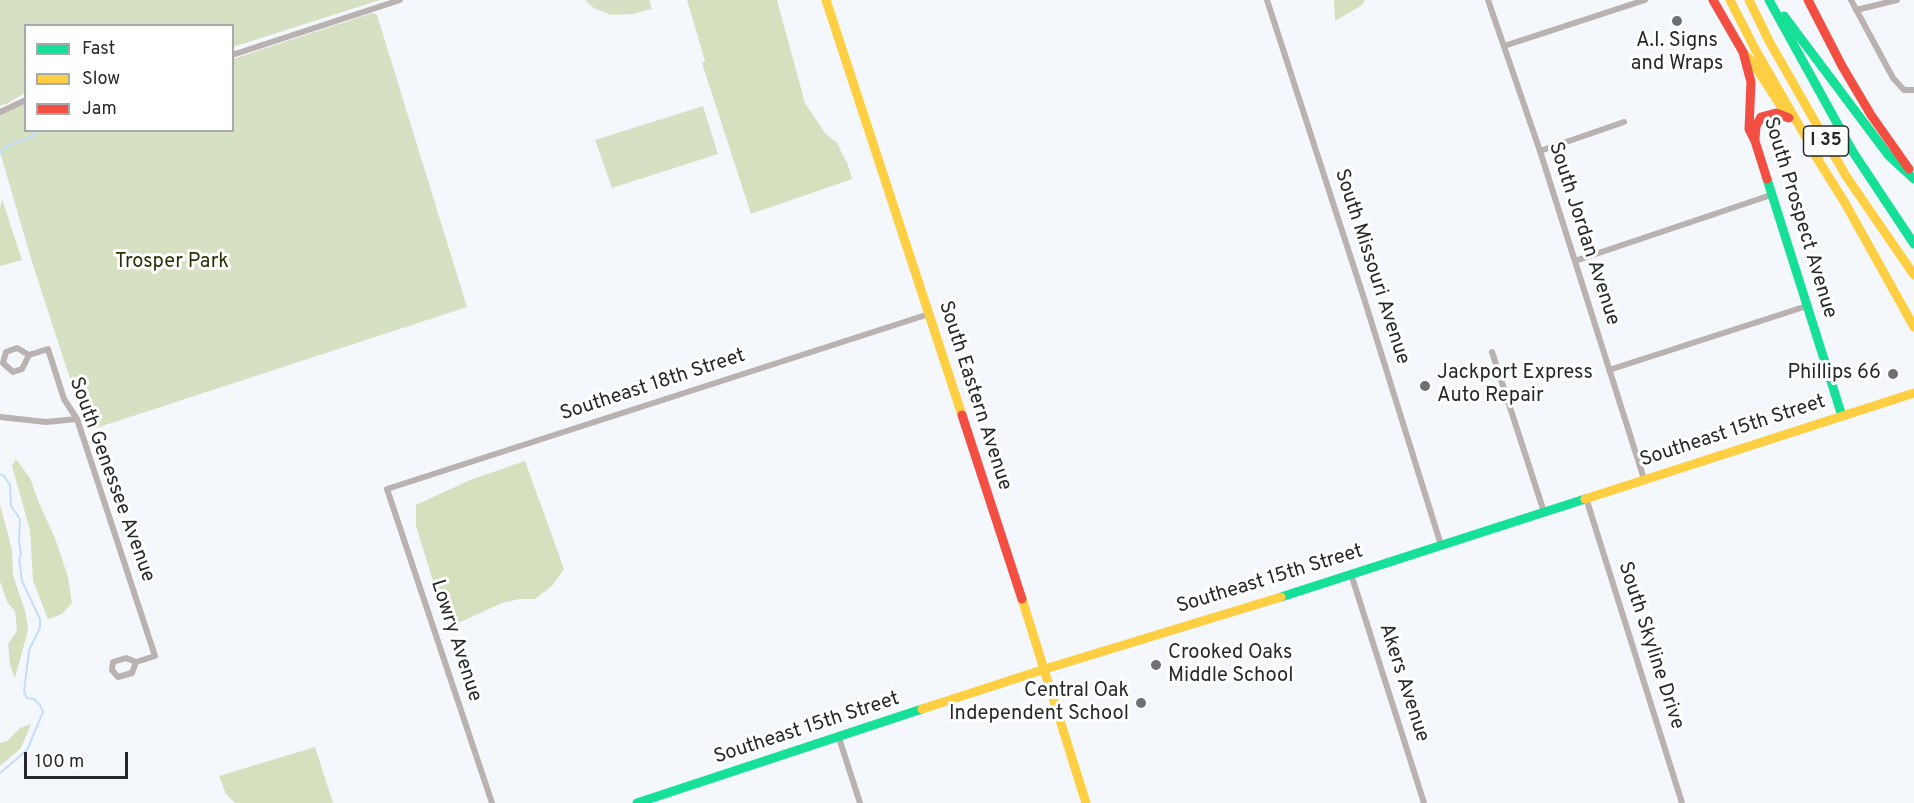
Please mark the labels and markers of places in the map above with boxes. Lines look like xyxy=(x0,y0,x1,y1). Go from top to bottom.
marker: A.I. Signs and Wraps xyxy=(1670,14,1684,28)
place label: A.I. Signs and Wraps xyxy=(1631,30,1723,77)
place label: Jackport Express Auto Repair xyxy=(1437,362,1593,409)
place label: Phillips 66 xyxy=(1787,362,1881,386)
marker: Phillips 66 xyxy=(1886,367,1900,381)
marker: Jackport Express Auto Repair xyxy=(1418,379,1432,393)
place label: Crooked Oaks Middle School xyxy=(1168,642,1293,689)
marker: Crooked Oaks Middle School xyxy=(1149,658,1163,672)
place label: Central Oak Independent School xyxy=(949,680,1129,727)
marker: Central Oak Independent School xyxy=(1134,696,1148,710)

